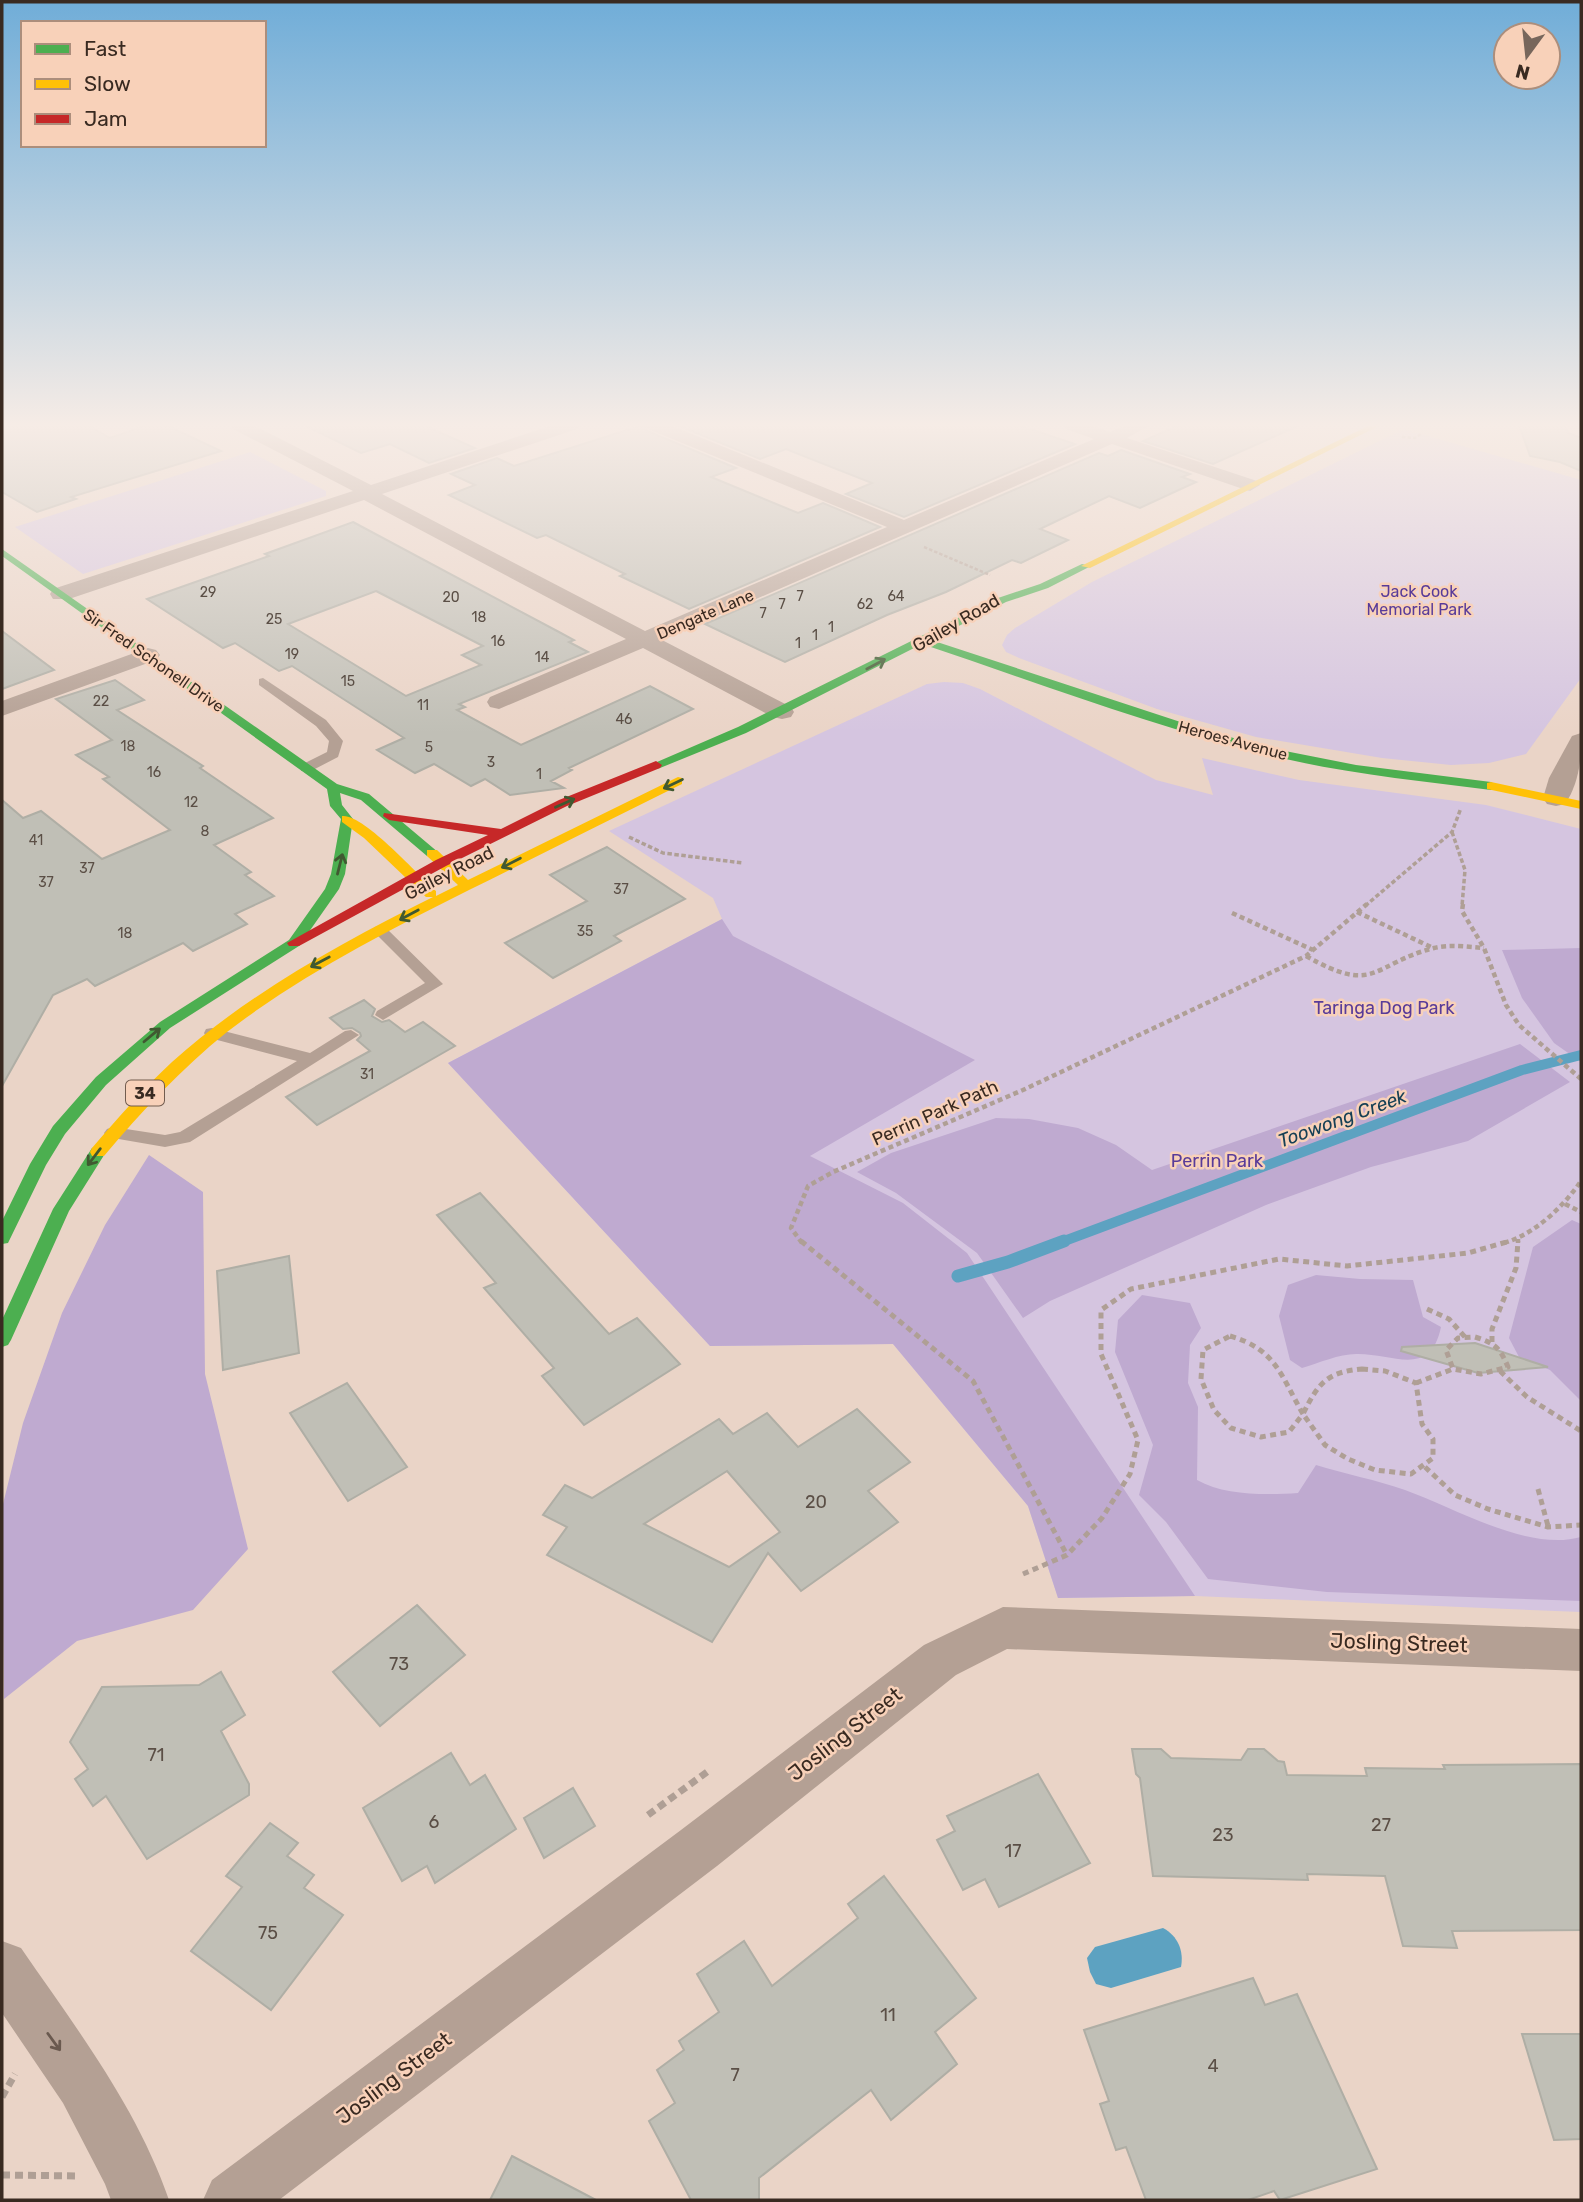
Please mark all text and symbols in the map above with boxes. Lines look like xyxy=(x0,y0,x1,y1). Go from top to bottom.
legend xyxy=(21,21,266,147)
north arrow xyxy=(1492,21,1562,91)
text: Fast xyxy=(84,36,126,61)
text: N xyxy=(1513,59,1532,85)
text: Slow xyxy=(84,71,131,96)
text: Jam xyxy=(84,106,128,131)
park label: Jack Cook Memorial Park xyxy=(1367,582,1472,619)
house number: 29 xyxy=(200,584,216,601)
street label: Dengate Lane xyxy=(654,585,757,643)
house number: 7 xyxy=(796,588,804,605)
house number: 64 xyxy=(887,588,905,605)
house number: 20 xyxy=(442,589,460,606)
street label: Gailey Road xyxy=(908,589,1004,657)
house number: 7 xyxy=(778,596,786,613)
house number: 62 xyxy=(857,596,873,613)
street label: Sir Fred Schonell Drive xyxy=(80,605,228,716)
house number: 7 xyxy=(759,605,767,622)
house number: 18 xyxy=(472,609,487,626)
house number: 25 xyxy=(266,611,282,628)
house number: 1 xyxy=(828,619,834,636)
house number: 1 xyxy=(812,627,818,644)
house number: 16 xyxy=(491,633,505,650)
house number: 1 xyxy=(795,635,801,652)
house number: 19 xyxy=(285,646,299,663)
house number: 14 xyxy=(535,649,550,666)
one-way arrow xyxy=(865,656,886,670)
house number: 15 xyxy=(341,673,355,690)
house number: 22 xyxy=(93,693,109,710)
house number: 11 xyxy=(417,697,429,714)
house number: 46 xyxy=(615,711,633,728)
street label: Heroes Avenue xyxy=(1176,717,1290,764)
house number: 18 xyxy=(121,738,136,755)
house number: 5 xyxy=(425,739,433,756)
house number: 3 xyxy=(487,754,495,771)
house number: 16 xyxy=(147,764,161,781)
house number: 1 xyxy=(536,766,542,783)
one-way arrow xyxy=(663,778,684,791)
house number: 12 xyxy=(184,794,198,811)
one-way arrow xyxy=(553,796,575,809)
house number: 8 xyxy=(201,823,210,840)
house number: 41 xyxy=(29,832,43,849)
street label: Gailey Road xyxy=(401,841,497,905)
one-way arrow xyxy=(334,853,347,876)
one-way arrow xyxy=(501,857,522,871)
house number: 37 xyxy=(79,860,95,877)
house number: 37 xyxy=(38,874,54,891)
house number: 37 xyxy=(613,881,629,898)
one-way arrow xyxy=(399,909,420,923)
house number: 35 xyxy=(577,923,593,940)
house number: 18 xyxy=(118,925,133,942)
one-way arrow xyxy=(310,955,330,969)
park label: Taringa Dog Park xyxy=(1313,997,1455,1019)
one-way arrow xyxy=(143,1028,161,1044)
house number: 31 xyxy=(360,1066,374,1083)
street label: Perrin Park Path xyxy=(869,1075,1001,1151)
road number: 34 xyxy=(126,1080,164,1106)
water label: Toowong Creek xyxy=(1275,1085,1410,1152)
one-way arrow xyxy=(87,1148,102,1166)
park label: Perrin Park xyxy=(1171,1150,1264,1172)
house number: 20 xyxy=(805,1491,827,1513)
street label: Josling Street xyxy=(1330,1628,1468,1657)
house number: 73 xyxy=(389,1653,409,1675)
street label: Josling Street xyxy=(783,1681,907,1786)
house number: 71 xyxy=(148,1744,164,1766)
house number: 6 xyxy=(429,1811,440,1833)
house number: 27 xyxy=(1371,1814,1391,1836)
house number: 23 xyxy=(1212,1824,1234,1846)
house number: 17 xyxy=(1005,1840,1021,1862)
house number: 75 xyxy=(258,1922,278,1944)
house number: 11 xyxy=(880,2004,896,2026)
street label: Josling Street xyxy=(331,2026,456,2129)
one-way arrow xyxy=(47,2032,61,2051)
house number: 4 xyxy=(1207,2055,1219,2077)
house number: 7 xyxy=(730,2064,740,2086)

